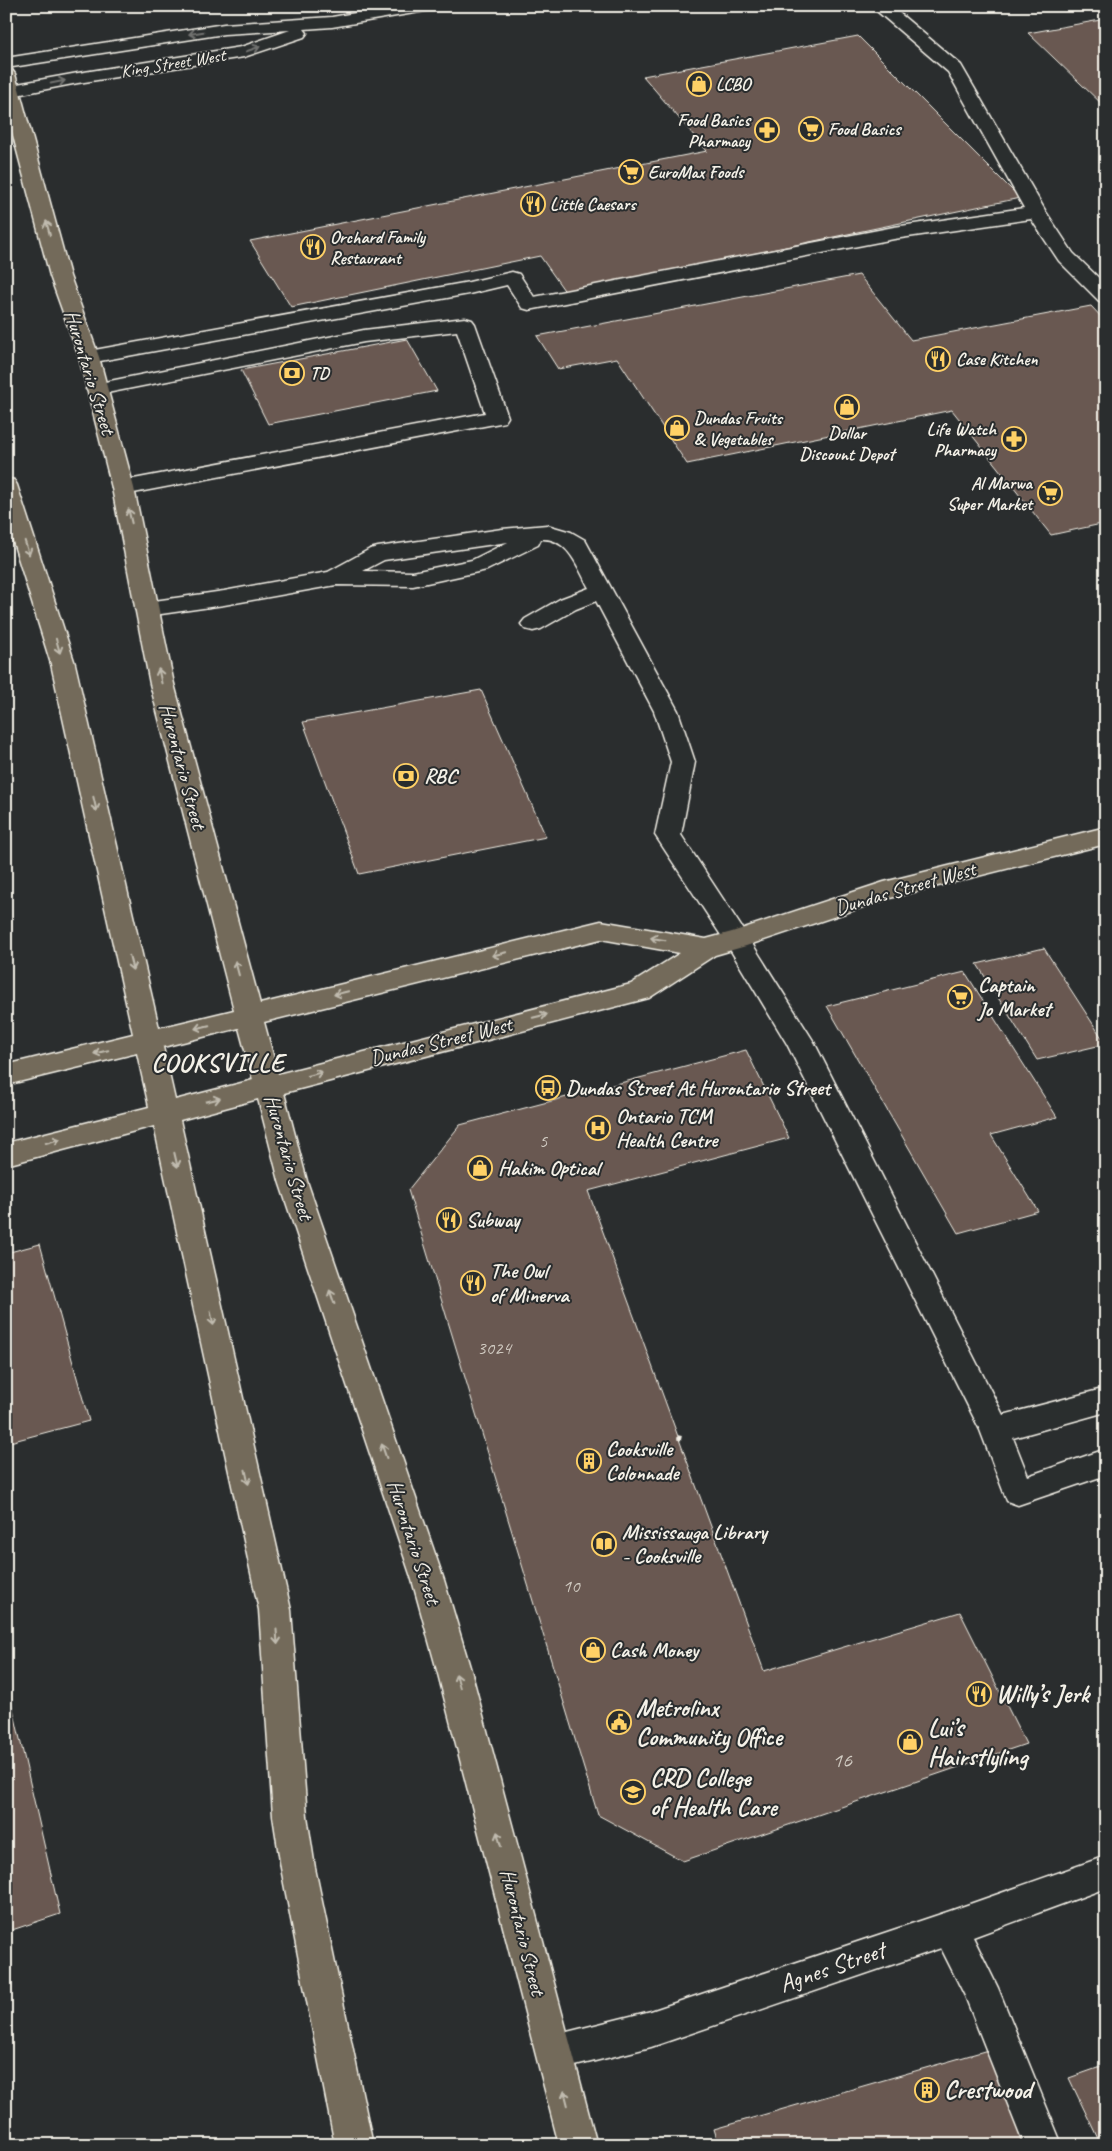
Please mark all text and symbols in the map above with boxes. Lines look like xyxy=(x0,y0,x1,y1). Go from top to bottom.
one-way arrow xyxy=(189,28,205,38)
street label: King Street West xyxy=(119,44,229,82)
one-way arrow xyxy=(245,44,260,53)
shop icon: LCBO xyxy=(686,71,712,97)
place label: LCBO xyxy=(716,73,753,95)
one-way arrow xyxy=(50,77,66,86)
place label: Food Basics Pharmacy xyxy=(677,109,752,152)
supermarket icon: Food Basics xyxy=(798,116,824,142)
pharmacy icon: Food Basics Pharmacy xyxy=(754,117,780,143)
place label: Food Basics xyxy=(828,118,902,140)
supermarket icon: EuroMax Foods xyxy=(618,159,644,185)
place label: EuroMax Foods xyxy=(648,161,745,183)
restaurant icon: Little Caesars xyxy=(520,191,546,217)
place label: Little Caesars xyxy=(550,193,637,215)
one-way arrow xyxy=(43,221,53,237)
place label: Orchard Family Restaurant xyxy=(330,226,427,269)
restaurant icon: Orchard Family Restaurant xyxy=(300,234,326,260)
street label: Hurontario Street xyxy=(59,307,122,439)
restaurant icon: Case Kitchen xyxy=(925,346,951,372)
place label: Case Kitchen xyxy=(956,348,1038,370)
bank icon: TD xyxy=(279,360,305,386)
place label: TD xyxy=(310,362,330,384)
shop icon: Dollar Discount Depot xyxy=(834,394,860,420)
place label: Dundas Fruits & Vegetables xyxy=(694,407,784,450)
shop icon: Dundas Fruits & Vegetables xyxy=(664,415,690,441)
place label: Life Watch Pharmacy xyxy=(927,418,998,461)
place label: Dollar Discount Depot xyxy=(800,422,898,465)
pharmacy icon: Life Watch Pharmacy xyxy=(1001,426,1027,452)
place label: Al Marwa Super Market xyxy=(947,472,1034,515)
supermarket icon: Al Marwa Super Market xyxy=(1037,480,1063,506)
one-way arrow xyxy=(125,508,134,524)
one-way arrow xyxy=(23,540,32,555)
one-way arrow xyxy=(54,638,63,654)
one-way arrow xyxy=(155,668,164,684)
street label: Hurontario Street xyxy=(154,700,213,834)
bank icon: RBC xyxy=(393,763,419,789)
place label: RBC xyxy=(424,763,459,789)
one-way arrow xyxy=(91,796,100,812)
street label: Dundas Street West xyxy=(832,855,980,921)
one-way arrow xyxy=(650,934,666,944)
one-way arrow xyxy=(492,950,508,960)
one-way arrow xyxy=(127,954,136,970)
one-way arrow xyxy=(231,961,241,977)
place label: Captain Jo Market xyxy=(976,972,1053,1022)
supermarket icon: Captain Jo Market xyxy=(947,984,973,1010)
one-way arrow xyxy=(334,989,350,998)
street label: Dundas Street West xyxy=(367,1010,517,1071)
one-way arrow xyxy=(532,1011,548,1020)
one-way arrow xyxy=(194,1023,210,1032)
district label: COOKSVILLE xyxy=(151,1046,288,1079)
one-way arrow xyxy=(94,1048,110,1057)
one-way arrow xyxy=(307,1068,323,1078)
bus stop icon: Dundas Street At Hurontario Street xyxy=(535,1075,561,1101)
place label: Dundas Street At Hurontario Street xyxy=(566,1075,833,1101)
street label: Hurontario Street xyxy=(259,1091,320,1225)
one-way arrow xyxy=(205,1095,221,1104)
place label: Ontario TCM Health Centre xyxy=(616,1103,719,1153)
hospital icon: Ontario TCM Health Centre xyxy=(585,1115,611,1141)
house number: 5 xyxy=(539,1129,549,1153)
one-way arrow xyxy=(45,1136,61,1146)
one-way arrow xyxy=(172,1151,182,1167)
shop icon: Hakim Optical xyxy=(467,1155,493,1181)
place label: Hakim Optical xyxy=(498,1155,604,1181)
restaurant icon: Subway xyxy=(436,1207,462,1233)
place label: Subway xyxy=(466,1207,522,1233)
place label: The Owl of Minerva xyxy=(490,1258,570,1308)
restaurant icon: The Owl of Minerva xyxy=(460,1270,486,1296)
one-way arrow xyxy=(327,1289,337,1305)
one-way arrow xyxy=(208,1310,217,1326)
house number: 3024 xyxy=(477,1336,514,1360)
place label: Cooksville Colonnade xyxy=(606,1436,680,1486)
one-way arrow xyxy=(379,1443,389,1459)
building icon: Cooksville Colonnade xyxy=(576,1448,602,1474)
one-way arrow xyxy=(243,1469,252,1485)
street label: Hurontario Street xyxy=(382,1477,447,1609)
place label: Mississauga Library - Cooksville xyxy=(622,1519,770,1569)
library icon: Mississauga Library - Cooksville xyxy=(591,1531,617,1557)
house number: 10 xyxy=(562,1574,581,1598)
one-way arrow xyxy=(272,1628,281,1644)
shop icon: Cash Money xyxy=(580,1637,606,1663)
place label: Cash Money xyxy=(610,1637,700,1663)
one-way arrow xyxy=(452,1674,462,1690)
place label: Willy’s Jerk xyxy=(996,1678,1092,1710)
restaurant icon: Willy’s Jerk xyxy=(966,1681,992,1707)
place label: Metrolinx Community Office xyxy=(636,1692,785,1753)
public building icon: Metrolinx Community Office xyxy=(606,1709,632,1735)
place label: Lui’s Hairstlyling xyxy=(928,1712,1030,1773)
shop icon: Lui’s Hairstlyling xyxy=(897,1729,923,1755)
house number: 16 xyxy=(832,1746,853,1774)
place label: CRD College of Health Care xyxy=(650,1762,778,1823)
school or university icon: CRD College of Health Care xyxy=(620,1779,646,1805)
one-way arrow xyxy=(494,1831,504,1847)
street label: Hurontario Street xyxy=(495,1866,552,2000)
street label: Agnes Street xyxy=(775,1933,893,2000)
place label: Crestwood xyxy=(944,2074,1036,2106)
building icon: Crestwood xyxy=(914,2077,940,2103)
one-way arrow xyxy=(561,2090,570,2106)

